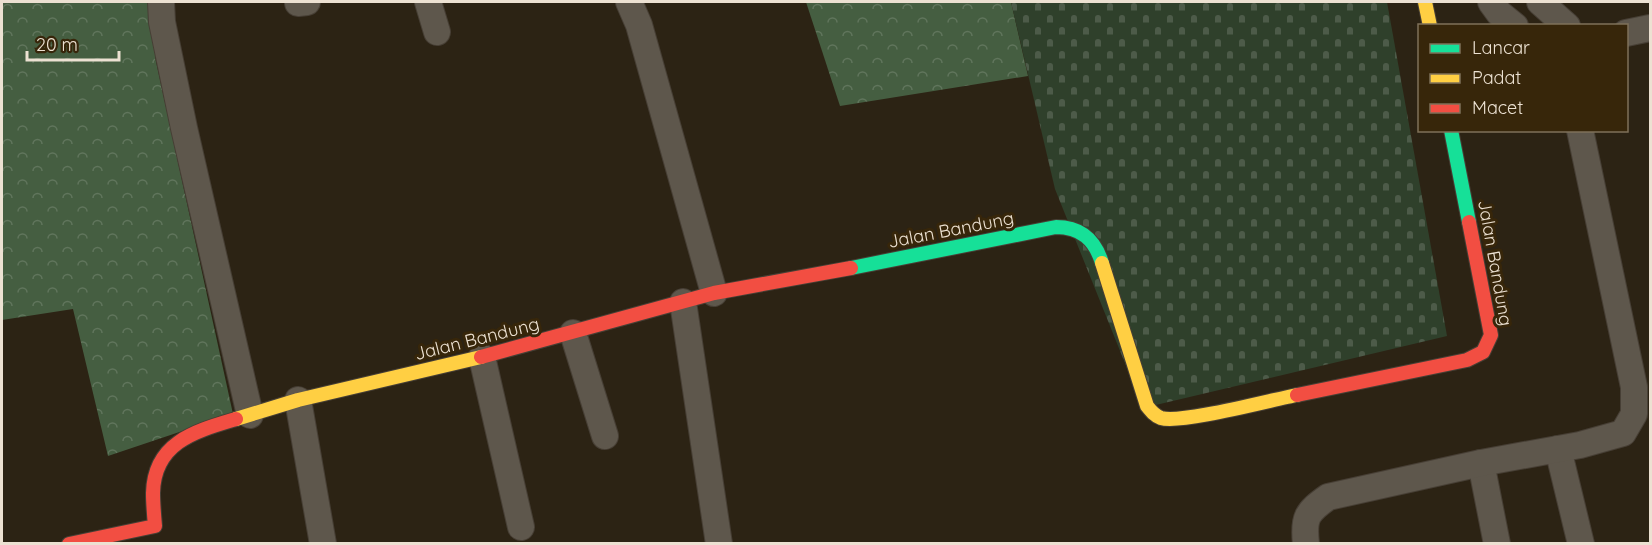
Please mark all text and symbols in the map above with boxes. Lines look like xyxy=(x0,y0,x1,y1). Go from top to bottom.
scale bar xyxy=(27,24,118,62)
legend xyxy=(1418,24,1628,132)
text: 20 m xyxy=(36,33,78,56)
text: Lancar xyxy=(1472,36,1530,59)
text: Padat xyxy=(1472,66,1521,89)
text: Macet xyxy=(1472,96,1523,119)
street label: Jalan Bandung xyxy=(1473,198,1518,328)
street label: Jalan Bandung xyxy=(886,206,1016,253)
street label: Jalan Bandung xyxy=(412,312,542,365)

